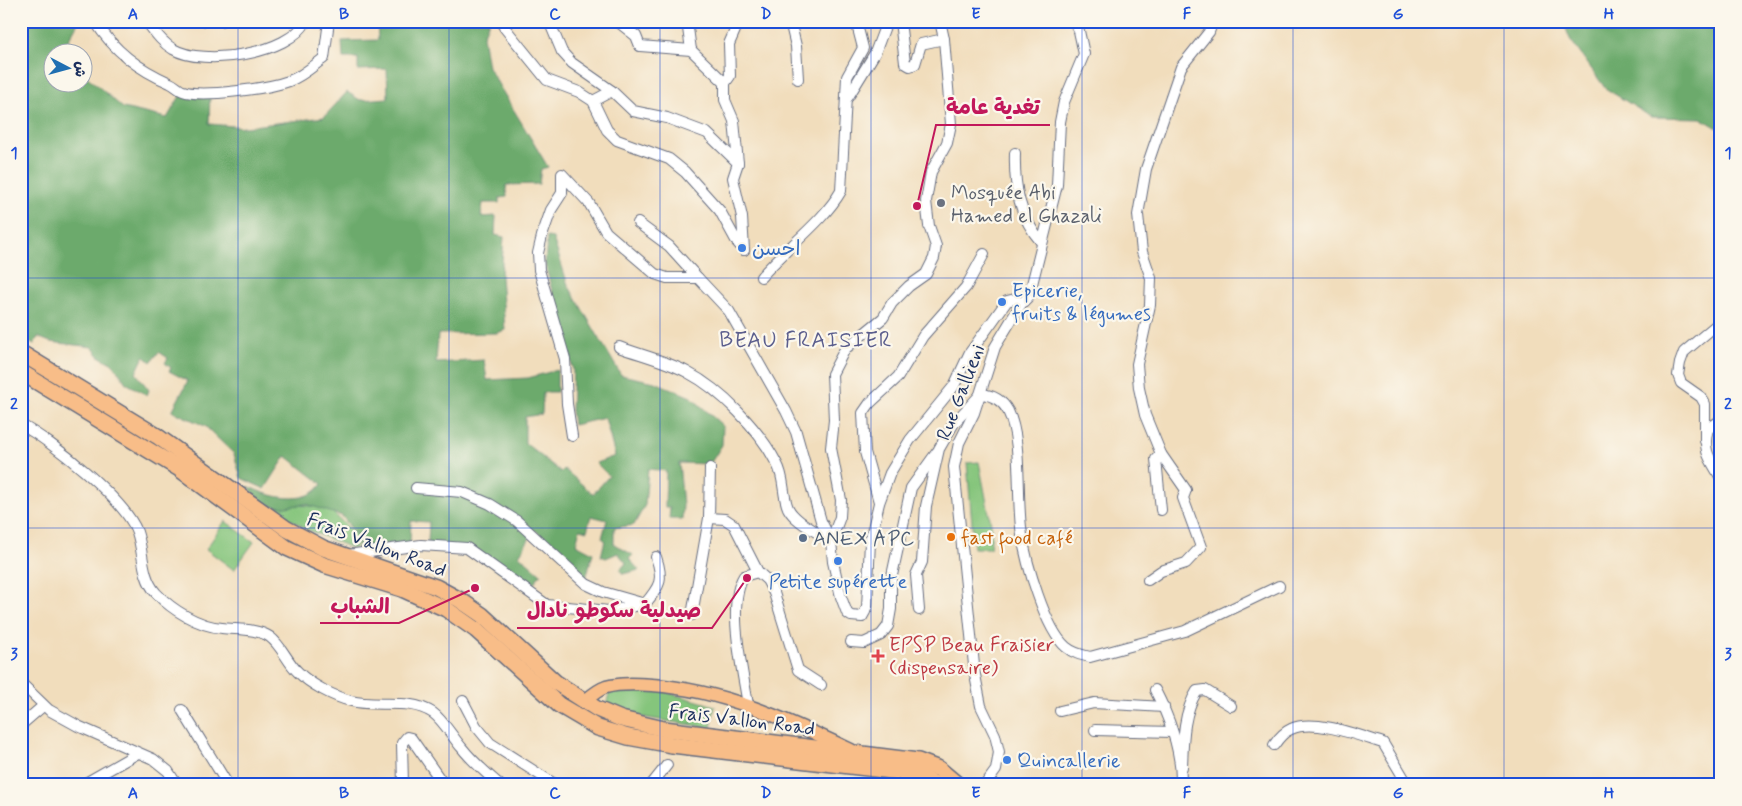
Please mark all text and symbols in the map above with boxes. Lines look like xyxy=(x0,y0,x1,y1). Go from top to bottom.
text: A xyxy=(128,4,138,25)
text: B xyxy=(339,4,349,25)
text: C xyxy=(549,4,561,25)
text: D xyxy=(760,4,772,25)
text: E xyxy=(971,4,981,25)
text: F xyxy=(1183,4,1192,25)
text: G xyxy=(1393,4,1404,25)
text: H xyxy=(1604,4,1615,25)
north arrow xyxy=(42,42,92,92)
text: ش xyxy=(70,61,90,78)
callout: تغدية عامة xyxy=(936,89,1050,125)
text: تغدية عامة xyxy=(946,94,1041,122)
text: 1 xyxy=(10,143,18,164)
text: 1 xyxy=(1724,143,1732,164)
place label: Mosquée Abi Hamed el Ghazali xyxy=(951,180,1102,230)
marker: Mosquée Abi Hamed el Ghazali xyxy=(935,197,947,209)
place label: احسن xyxy=(752,236,800,263)
marker: احسن xyxy=(736,242,748,254)
place label: Epicerie, fruits & légumes xyxy=(1012,278,1151,328)
marker: Epicerie, fruits & légumes xyxy=(996,296,1008,308)
district label: BEAU FRAISIER xyxy=(719,327,893,355)
street label: Rue Gallieni xyxy=(931,340,992,445)
text: 2 xyxy=(10,394,18,415)
text: 2 xyxy=(1724,394,1732,415)
street label: Frais Vallon Road xyxy=(303,506,450,584)
place label: fast food café xyxy=(961,525,1073,554)
place label: ANEX APC xyxy=(813,526,914,553)
marker: fast food café xyxy=(945,531,957,543)
marker: ANEX APC xyxy=(797,532,809,544)
marker: Petite supérette xyxy=(832,555,844,567)
place label: Petite supérette xyxy=(769,569,908,596)
callout: الشباب xyxy=(320,587,399,623)
callout: صيدلية سكوطو نادال xyxy=(517,592,712,628)
text: الشباب xyxy=(330,593,390,621)
text: صيدلية سكوطو نادال xyxy=(527,597,701,625)
place label: EPSP Beau Fraisier (dispensaire) xyxy=(889,632,1055,682)
text: 3 xyxy=(10,644,18,665)
text: 3 xyxy=(1724,644,1732,665)
marker: EPSP Beau Fraisier (dispensaire) xyxy=(871,649,885,663)
street label: Frais Vallon Road xyxy=(667,698,817,743)
place label: Quincallerie xyxy=(1017,748,1120,775)
marker: Quincallerie xyxy=(1001,754,1013,766)
text: A xyxy=(128,783,138,804)
text: B xyxy=(339,783,349,804)
text: C xyxy=(549,783,561,804)
text: D xyxy=(760,783,772,804)
text: E xyxy=(971,783,981,804)
text: F xyxy=(1183,783,1192,804)
text: G xyxy=(1393,783,1404,804)
text: H xyxy=(1604,783,1615,804)

